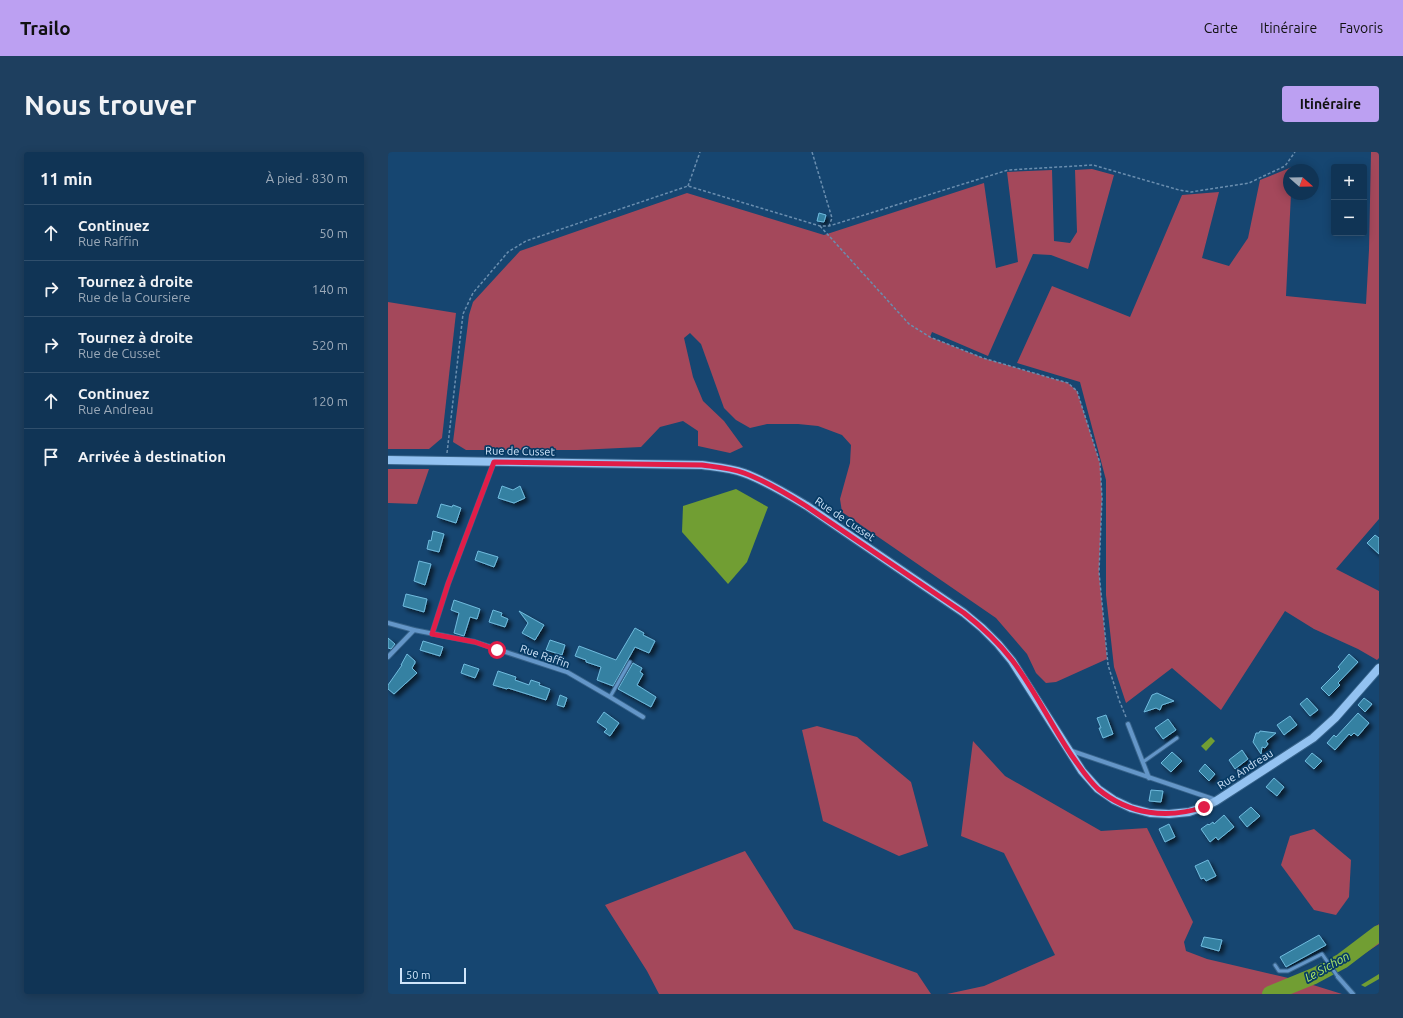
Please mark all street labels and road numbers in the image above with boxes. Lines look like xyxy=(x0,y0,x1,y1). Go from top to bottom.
street label: Rue de Cusset xyxy=(485,444,556,458)
street label: Rue de Cusset xyxy=(813,495,878,544)
street label: Rue Raffin xyxy=(519,642,571,670)
street label: Rue Andreau xyxy=(1215,747,1275,791)

